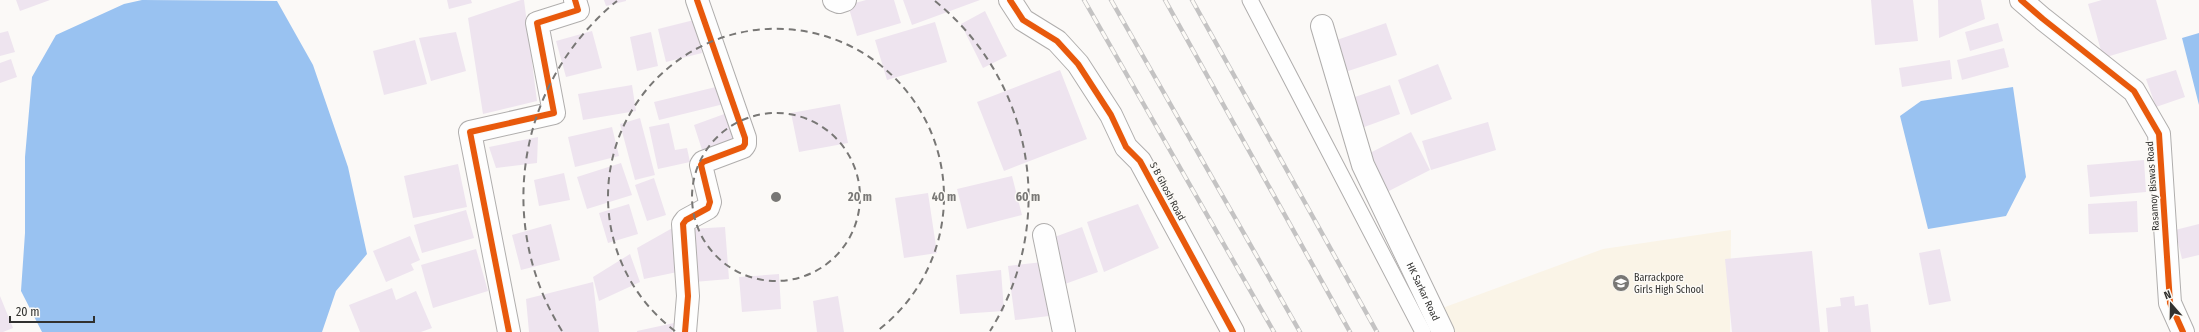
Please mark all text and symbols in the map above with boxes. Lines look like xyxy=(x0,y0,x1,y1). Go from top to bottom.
street label: Rasamoy Biswas Road xyxy=(2144,141,2162,231)
street label: S B Ghosh Road xyxy=(1147,160,1187,223)
centre of rings xyxy=(769,190,783,204)
text: 20 m xyxy=(847,190,872,204)
text: 40 m xyxy=(932,190,956,204)
text: 60 m xyxy=(1016,190,1040,204)
street label: HK Sarkar Road xyxy=(1404,261,1442,323)
place label: Barrackpore Girls High School xyxy=(1634,272,1704,296)
school or university icon: Barrackpore Girls High School xyxy=(1611,273,1631,293)
north arrow xyxy=(2151,284,2191,324)
text: N xyxy=(2162,288,2173,302)
scale bar xyxy=(10,298,94,324)
text: 20 m xyxy=(16,305,40,319)

